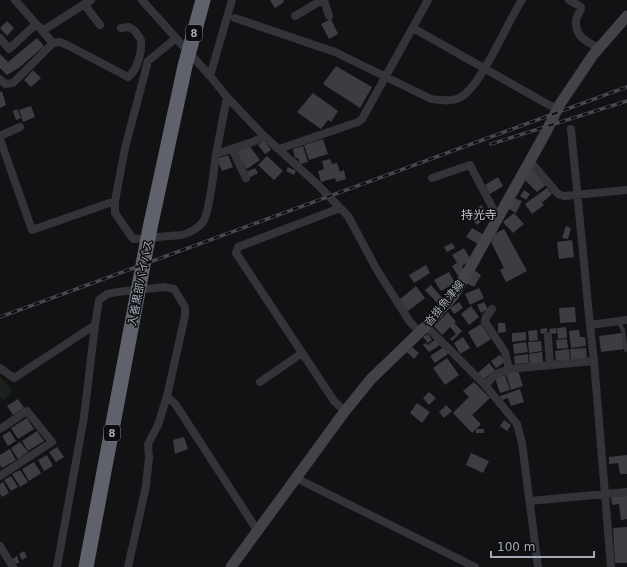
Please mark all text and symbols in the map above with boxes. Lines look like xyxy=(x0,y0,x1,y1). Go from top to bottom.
road number: 8 xyxy=(186,25,202,41)
district label: 持光寺 xyxy=(461,208,497,222)
street label: 入善黒部バイパス xyxy=(126,239,155,327)
street label: 沓掛魚津線 xyxy=(422,278,467,329)
road number: 8 xyxy=(104,425,120,441)
scale bar xyxy=(491,533,594,559)
text: 100 m xyxy=(497,540,535,554)

